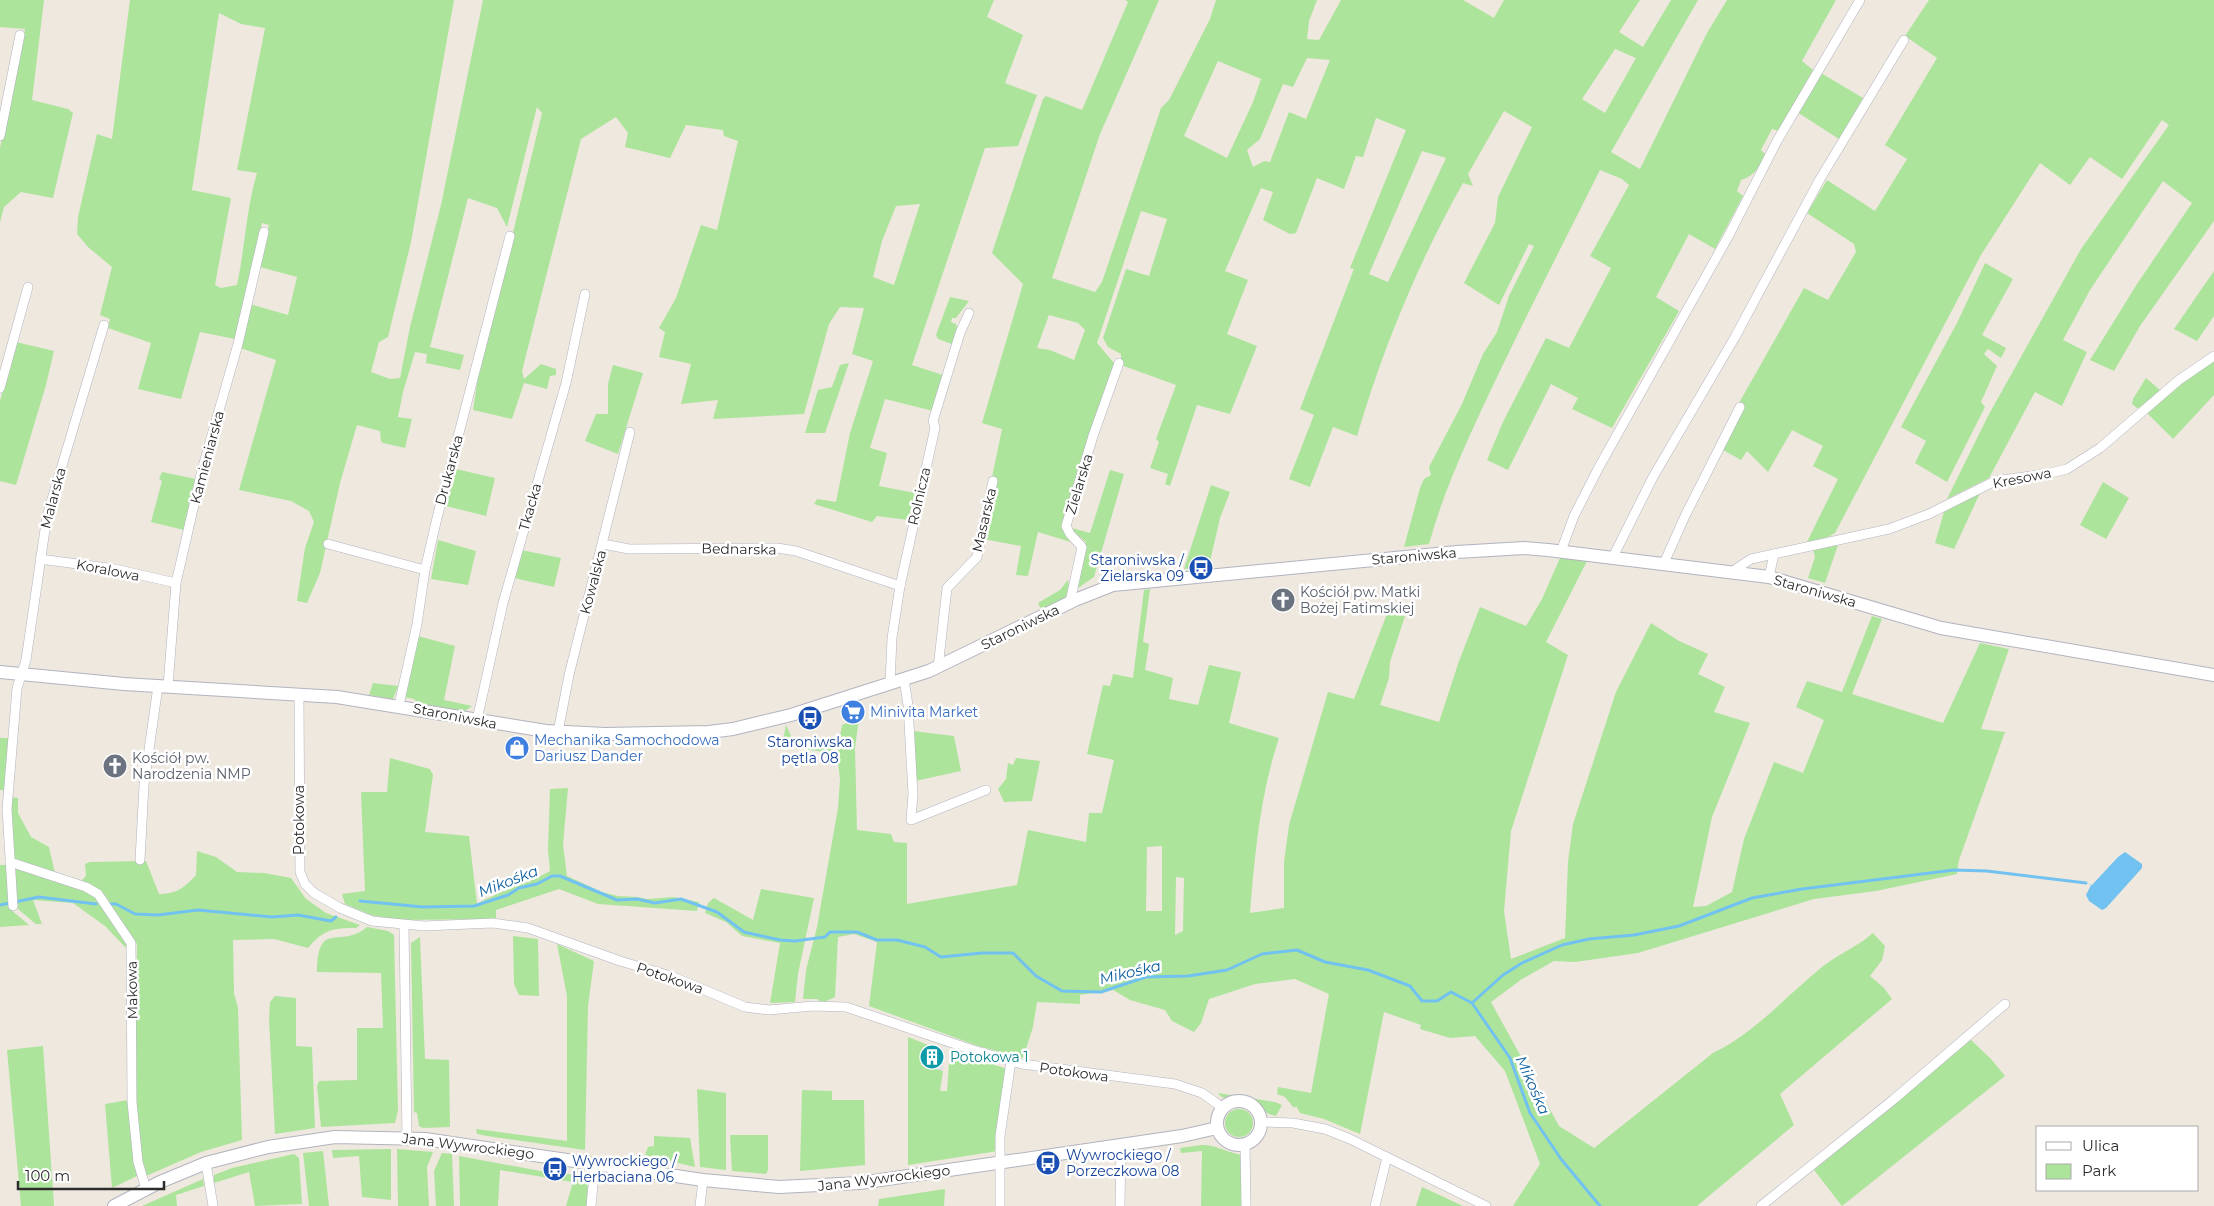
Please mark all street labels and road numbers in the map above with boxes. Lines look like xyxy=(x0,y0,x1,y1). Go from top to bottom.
street label: Kamieniarska xyxy=(186,409,228,505)
street label: Drukarska xyxy=(431,433,467,507)
street label: Zielarska xyxy=(1061,452,1097,516)
street label: Kresowa xyxy=(1991,463,2053,493)
street label: Malarska xyxy=(36,465,70,531)
street label: Rolnicza xyxy=(904,465,934,527)
street label: Tkacka xyxy=(515,481,545,533)
street label: Masarska xyxy=(968,486,1000,554)
street label: Bednarska xyxy=(701,539,777,559)
street label: Staroniwska xyxy=(1371,543,1457,569)
street label: Kowalska xyxy=(576,548,610,616)
street label: Koralowa xyxy=(75,555,141,585)
street label: Staroniwska xyxy=(1772,571,1858,611)
street label: Staroniwska xyxy=(978,600,1062,654)
street label: Staroniwska xyxy=(411,699,499,733)
street label: Potokowa xyxy=(290,785,308,855)
street label: Potokowa xyxy=(634,958,706,998)
street label: Makowa xyxy=(122,961,142,1019)
street label: Potokowa xyxy=(1038,1058,1110,1086)
street label: Jana Wywrockiego xyxy=(400,1129,535,1163)
street label: Jana Wywrockiego xyxy=(816,1161,951,1195)

